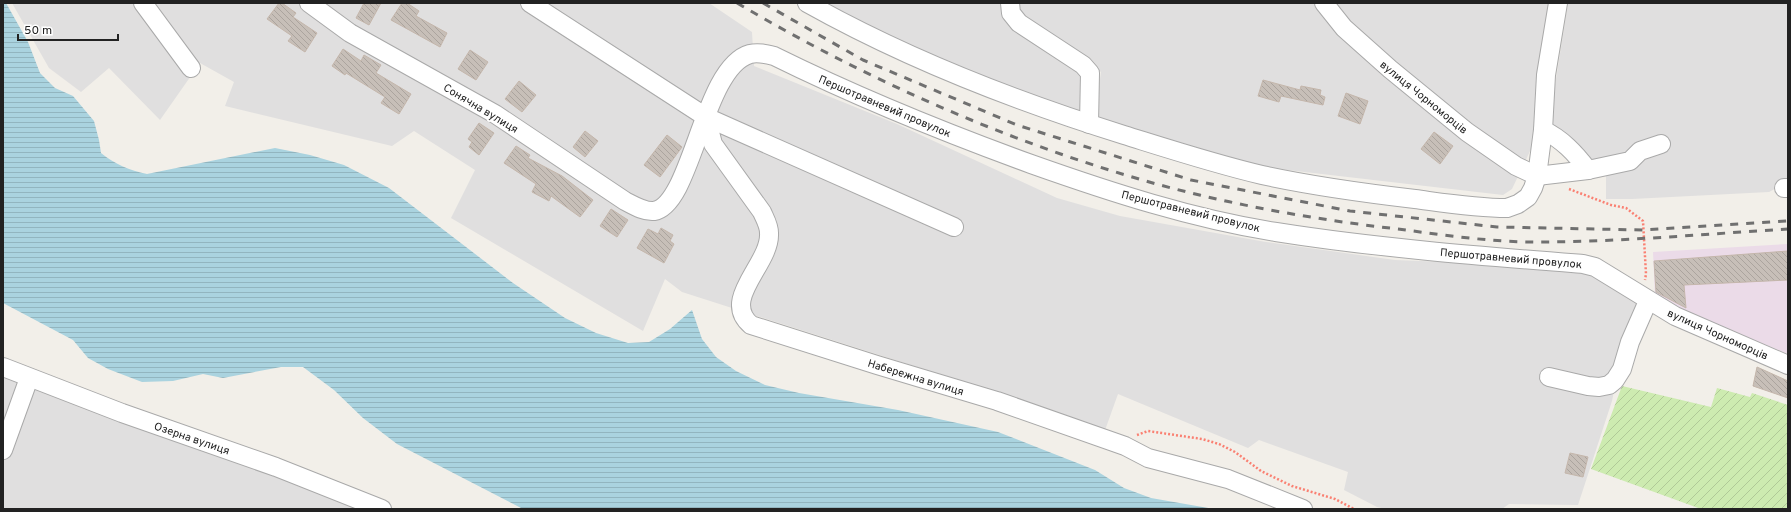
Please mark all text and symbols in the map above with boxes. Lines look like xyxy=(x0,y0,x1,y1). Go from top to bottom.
scale bar xyxy=(18,16,118,42)
text: 50 m xyxy=(24,23,52,39)
street label: вулиця Чорноморців xyxy=(1377,58,1470,138)
street label: Першотравневий провулок xyxy=(816,73,953,141)
street label: Сонячна вулиця xyxy=(440,81,521,137)
street label: Першотравневий провулок xyxy=(1120,188,1262,236)
street label: Першотравневий провулок xyxy=(1439,246,1583,272)
street label: вулиця Чорноморців xyxy=(1665,306,1770,363)
street label: Набережна вулиця xyxy=(866,357,965,399)
street label: Озерна вулиця xyxy=(152,419,231,458)

